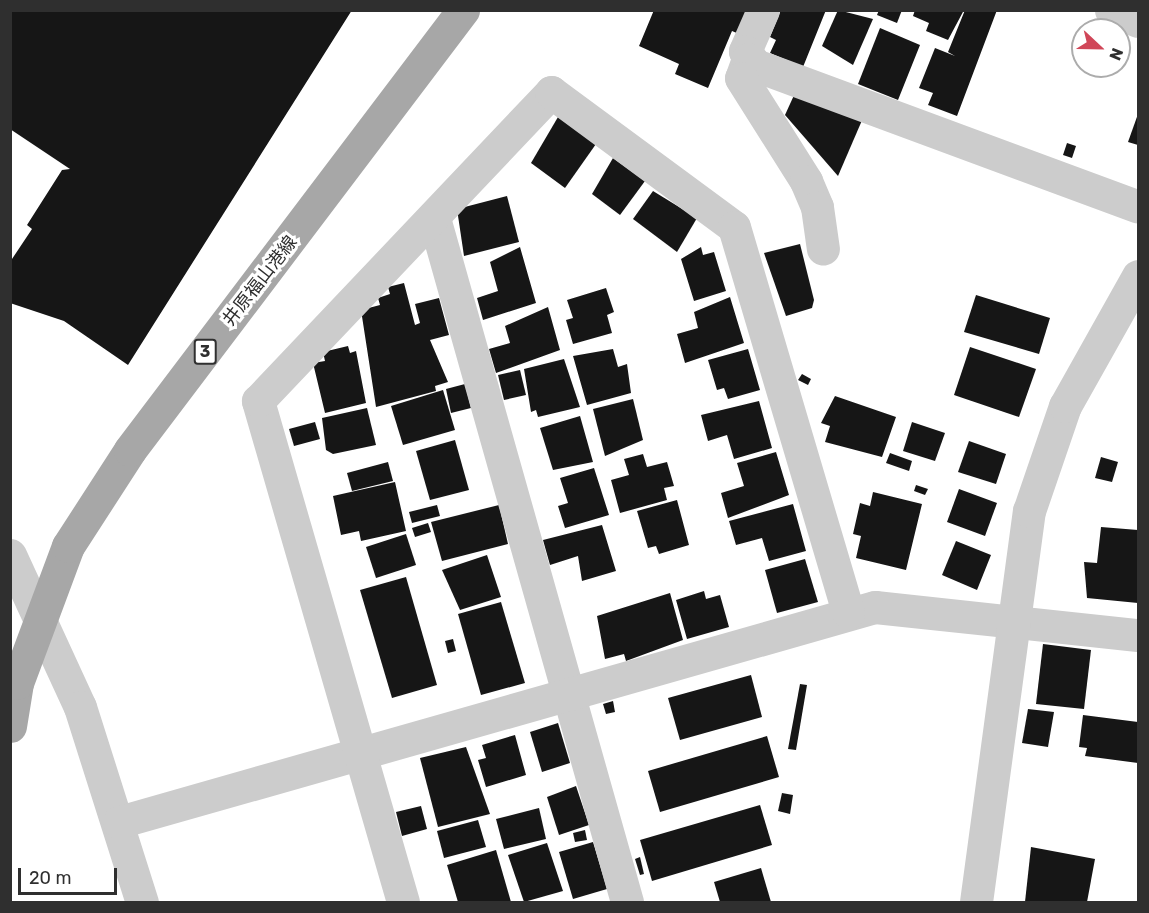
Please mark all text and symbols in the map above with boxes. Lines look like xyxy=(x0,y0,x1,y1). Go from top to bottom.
north arrow xyxy=(1071,18,1131,78)
text: N xyxy=(1105,45,1127,63)
street label: 井原福山港線 xyxy=(218,232,302,330)
road number: 3 xyxy=(193,339,217,365)
scale bar xyxy=(21,856,120,894)
text: 20 m xyxy=(29,867,71,889)

